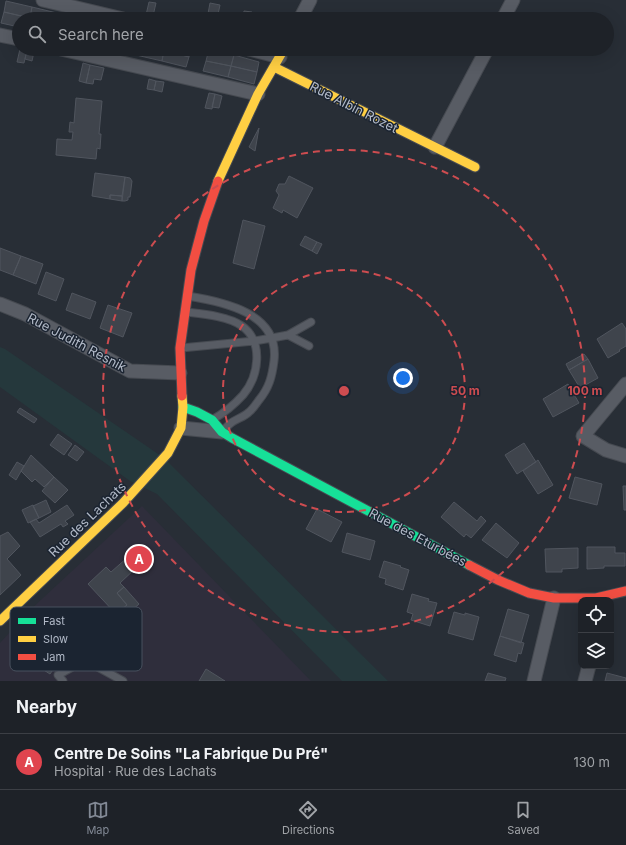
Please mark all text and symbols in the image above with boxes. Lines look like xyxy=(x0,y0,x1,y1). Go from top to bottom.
search box xyxy=(12,12,614,56)
icon: search xyxy=(26,23,48,45)
text: Search here xyxy=(58,25,144,44)
street label: Rue Albin Rozet xyxy=(307,78,401,136)
street label: Rue Judith Resnik xyxy=(25,309,129,375)
your location xyxy=(393,368,413,388)
text: 50 m xyxy=(450,383,480,398)
text: 100 m xyxy=(567,383,603,398)
centre of rings xyxy=(337,384,351,398)
street label: Rue des Lachats xyxy=(45,478,129,560)
street label: Rue des Eturbées xyxy=(366,505,470,570)
pin: A xyxy=(126,544,152,574)
map controls xyxy=(578,597,614,669)
button: locate xyxy=(578,597,614,633)
legend xyxy=(10,607,142,671)
text: Fast xyxy=(43,614,65,628)
text: Slow xyxy=(43,632,68,646)
button: layers xyxy=(578,633,614,669)
text: Jam xyxy=(43,650,65,664)
text: Nearby xyxy=(16,697,77,717)
text: Centre De Soins "La Fabrique Du Pré" xyxy=(54,744,328,763)
text: A xyxy=(24,754,34,770)
text: 130 m xyxy=(573,754,610,770)
text: Hospital · Rue des Lachats xyxy=(54,763,217,779)
tab: Map xyxy=(86,799,109,837)
tab: Directions xyxy=(282,799,335,837)
tab: Saved xyxy=(507,799,540,837)

